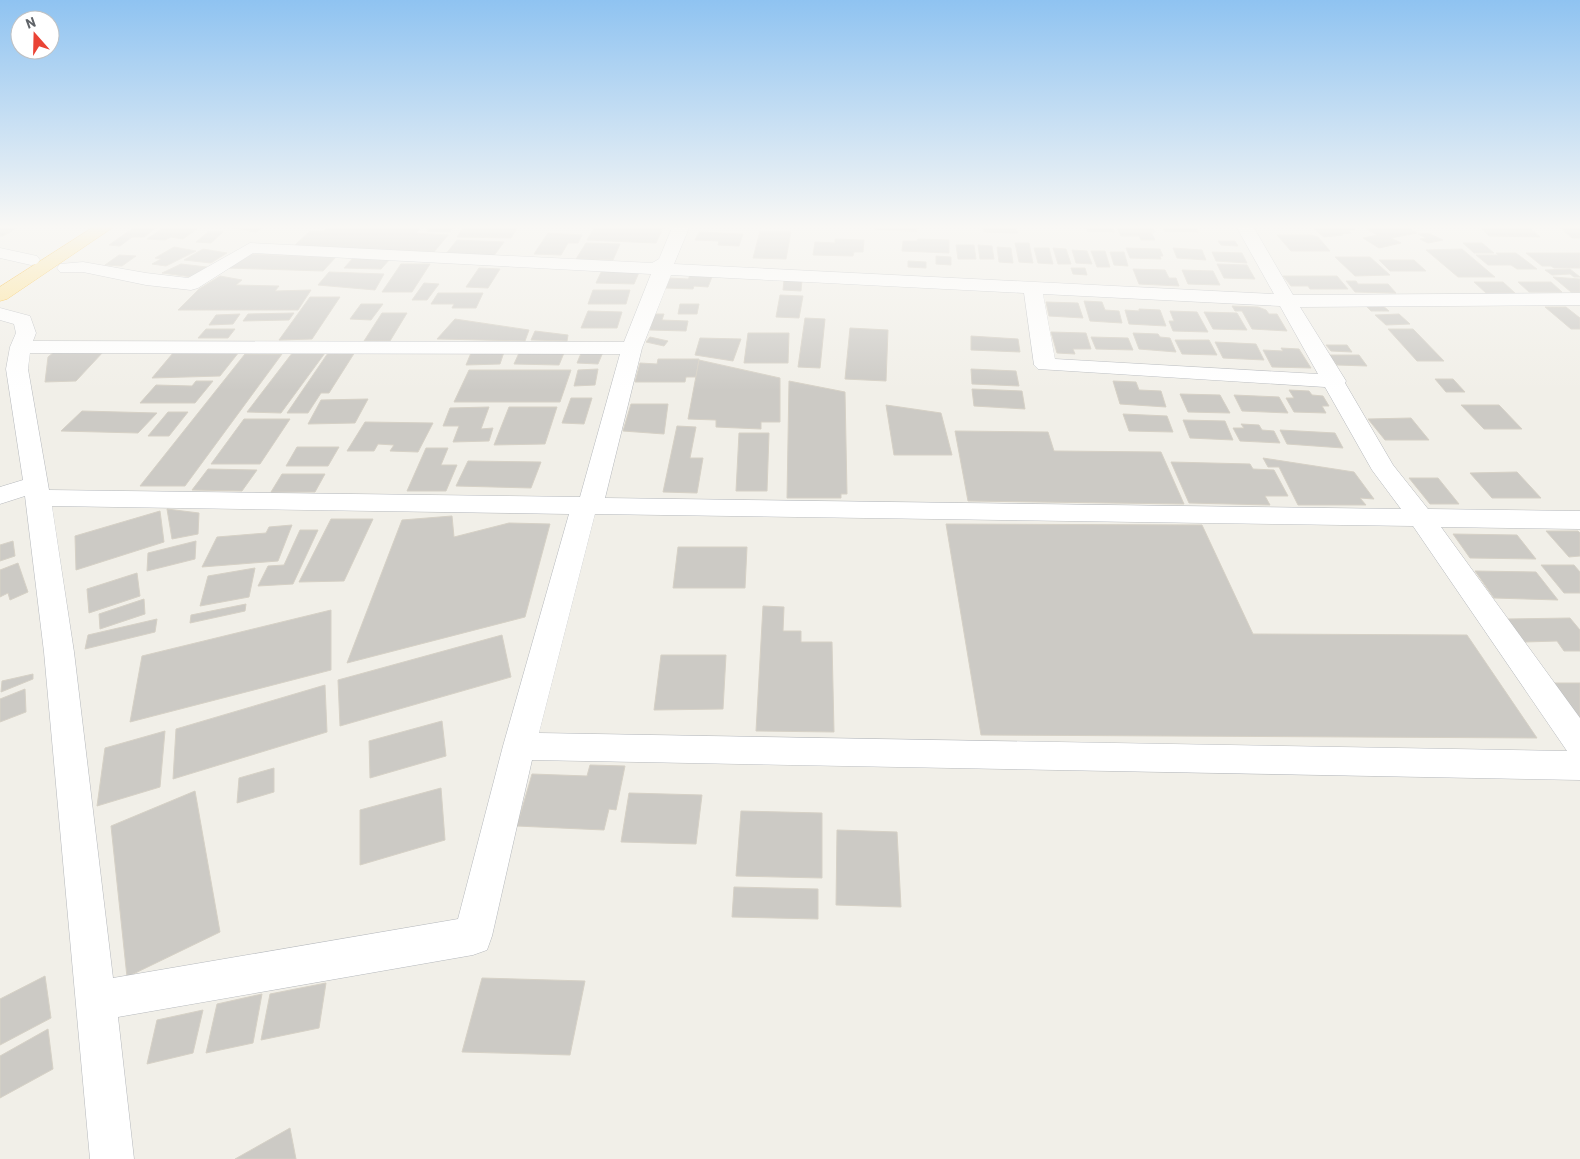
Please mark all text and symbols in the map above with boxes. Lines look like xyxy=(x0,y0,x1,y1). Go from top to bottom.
north arrow xyxy=(10,10,60,60)
text: N xyxy=(23,13,38,32)

